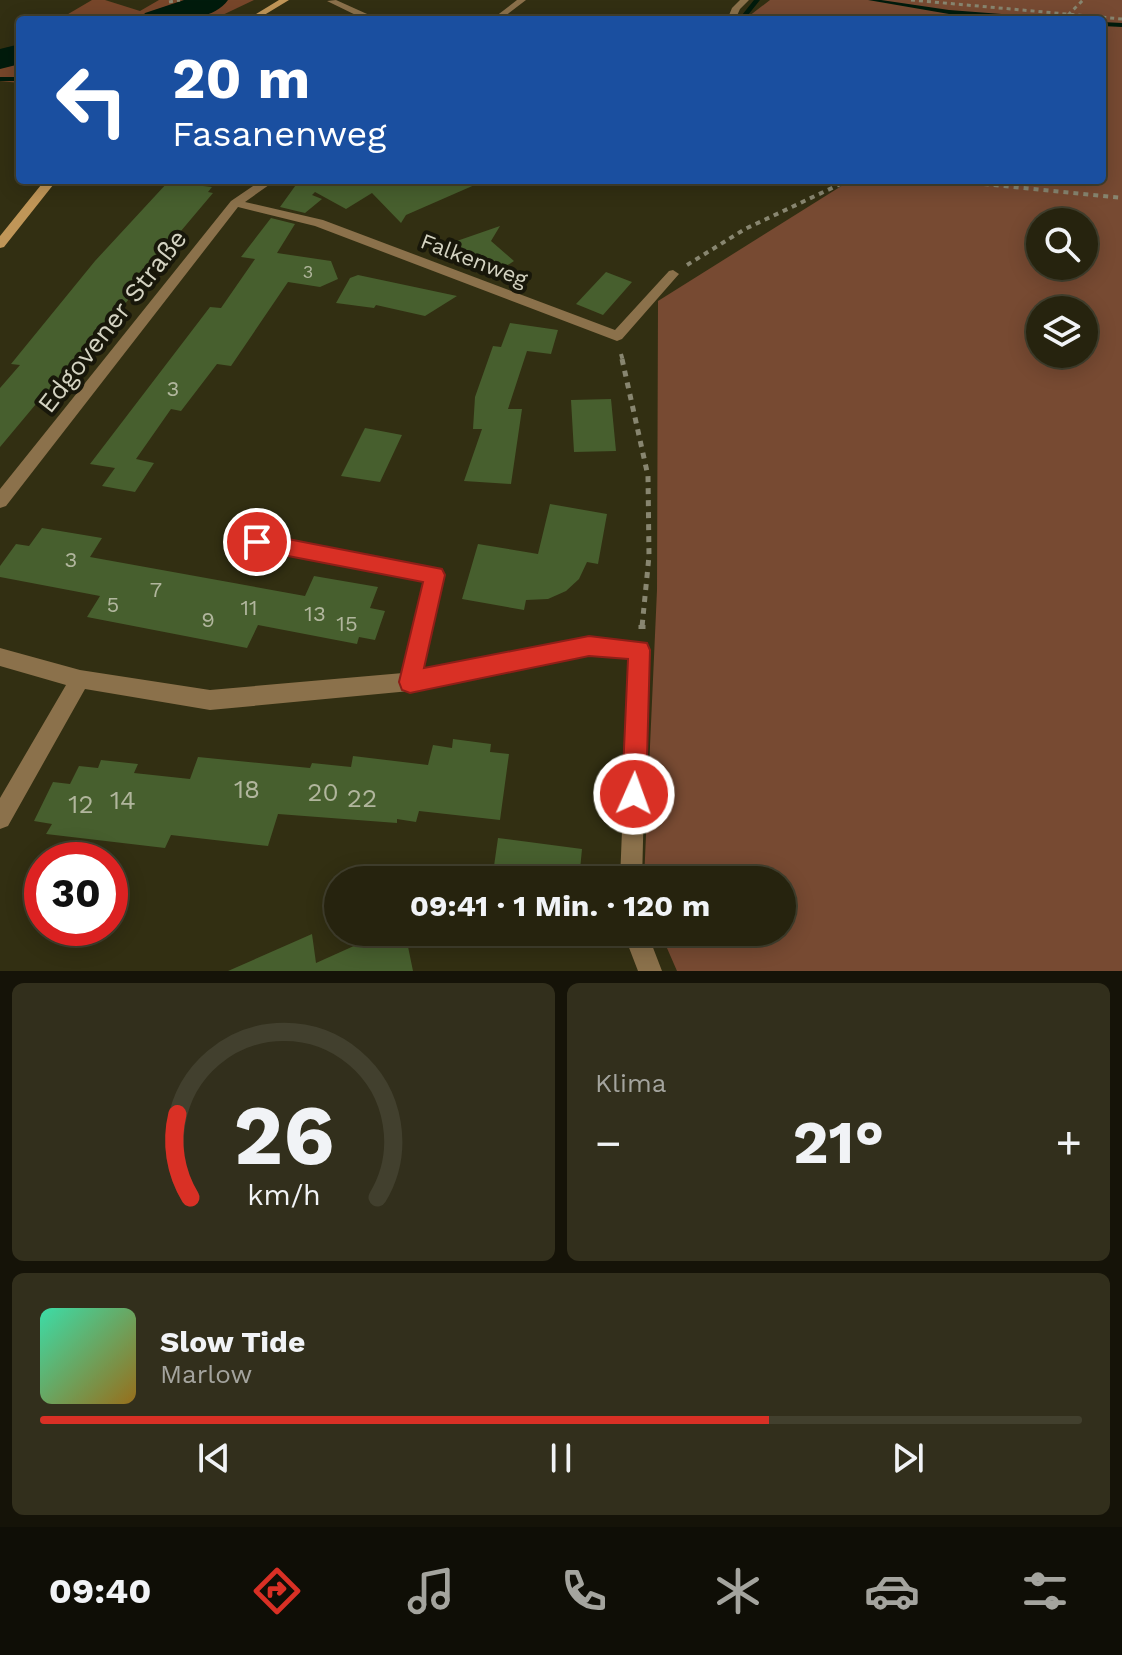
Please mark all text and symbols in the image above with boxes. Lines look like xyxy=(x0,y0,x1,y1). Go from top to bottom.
text: 20 m xyxy=(172,46,310,112)
icon: left xyxy=(40,48,144,152)
text: Fasanenweg xyxy=(172,113,386,155)
map controls xyxy=(1026,208,1098,368)
button: search xyxy=(1026,208,1098,280)
street label: Edgovener Straße xyxy=(31,224,193,418)
street label: Falkenweg xyxy=(417,228,531,292)
house number: 3 xyxy=(303,261,313,282)
button: layers xyxy=(1026,296,1098,368)
house number: 3 xyxy=(167,376,179,401)
pin xyxy=(223,508,291,576)
icon: arrive xyxy=(235,520,279,564)
house number: 3 xyxy=(65,547,77,572)
house number: 7 xyxy=(150,577,162,602)
house number: 5 xyxy=(107,592,119,617)
house number: 11 xyxy=(240,595,258,620)
house number: 13 xyxy=(304,601,326,626)
house number: 9 xyxy=(201,607,215,632)
house number: 15 xyxy=(336,611,358,636)
position arrow xyxy=(592,752,676,836)
house number: 18 xyxy=(234,774,260,804)
house number: 20 xyxy=(307,777,339,807)
house number: 22 xyxy=(347,783,377,813)
house number: 14 xyxy=(110,785,136,815)
house number: 12 xyxy=(68,789,94,819)
speed limit sign: 30 xyxy=(24,842,128,946)
text: 09:41 · 1 Min. · 120 m xyxy=(410,888,710,923)
text: Klima xyxy=(595,1068,666,1098)
text: 26 xyxy=(233,1087,334,1184)
text: 21° xyxy=(793,1107,884,1178)
text: − xyxy=(595,1117,622,1169)
text: + xyxy=(1055,1117,1082,1169)
text: km/h xyxy=(247,1178,320,1212)
text: Slow Tide xyxy=(160,1324,305,1359)
text: Marlow xyxy=(160,1359,252,1389)
icon: previous xyxy=(192,1436,236,1480)
icon: pause xyxy=(539,1436,583,1480)
icon: next xyxy=(886,1436,930,1480)
icon: directions xyxy=(249,1563,305,1619)
icon: music xyxy=(403,1563,459,1619)
icon: phone xyxy=(556,1563,612,1619)
icon: climate xyxy=(710,1563,766,1619)
icon: car xyxy=(864,1563,920,1619)
icon: filters xyxy=(1017,1563,1073,1619)
text: 09:40 xyxy=(49,1570,151,1612)

